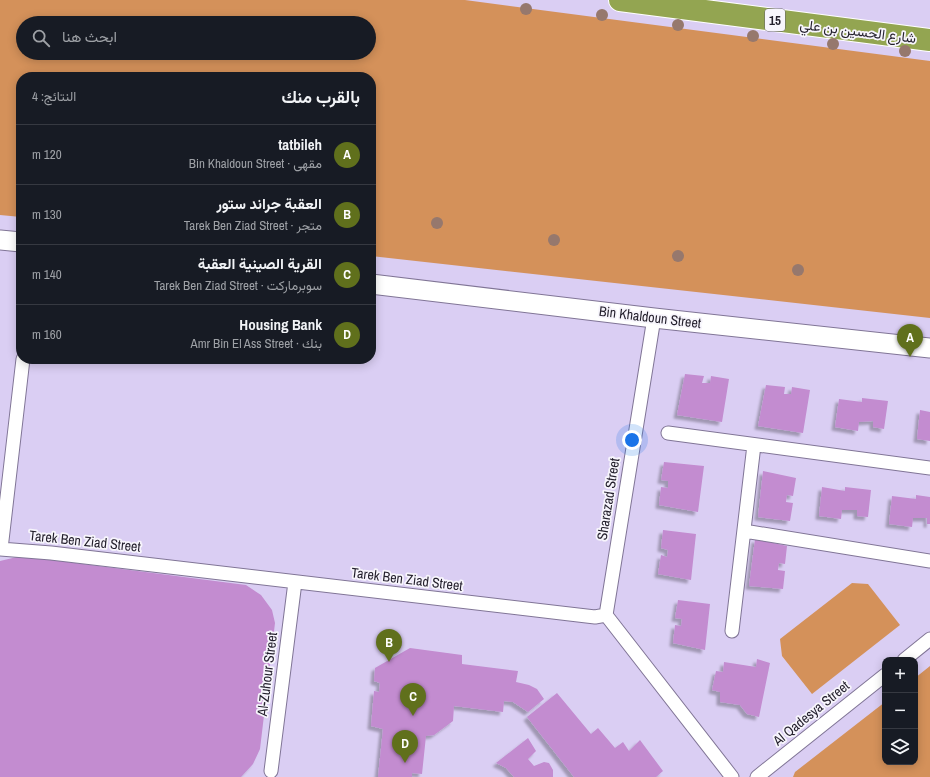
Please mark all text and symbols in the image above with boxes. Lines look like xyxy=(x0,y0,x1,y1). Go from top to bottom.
road number: 15 xyxy=(765,9,785,31)
street label: شارع الحسين بن علي xyxy=(798,15,917,50)
search box xyxy=(16,16,376,60)
text: ابحث هنا xyxy=(62,26,117,47)
icon: search xyxy=(30,27,52,49)
text: بالقرب منك xyxy=(281,85,360,108)
text: النتائج: 4 xyxy=(32,88,76,105)
text: tatbileh xyxy=(278,134,322,155)
text: 120 m xyxy=(32,146,62,163)
text: A xyxy=(343,146,351,163)
text: مقهى · Bin Khaldoun Street xyxy=(189,155,322,172)
text: العقبة جراند ستور xyxy=(216,193,322,214)
text: 130 m xyxy=(32,206,62,223)
text: B xyxy=(343,206,351,223)
text: متجر · Tarek Ben Ziad Street xyxy=(184,217,322,234)
text: القرية الصينية العقبة xyxy=(198,253,322,274)
text: 140 m xyxy=(32,266,62,283)
text: C xyxy=(343,266,351,283)
text: سوبرماركت · Tarek Ben Ziad Street xyxy=(154,277,322,294)
street label: Bin Khaldoun Street xyxy=(598,302,702,332)
text: Housing Bank xyxy=(239,314,322,335)
pin: A xyxy=(897,324,923,357)
text: 160 m xyxy=(32,326,62,343)
text: D xyxy=(343,326,351,343)
text: بنك · Amr Bin El Ass Street xyxy=(191,335,322,352)
your location xyxy=(622,430,642,450)
street label: Sharazad Street xyxy=(593,457,623,541)
street label: Tarek Ben Ziad Street xyxy=(28,526,142,556)
street label: Tarek Ben Ziad Street xyxy=(350,563,464,595)
pin: B xyxy=(376,629,402,662)
street label: Al-Zuhour Street xyxy=(253,631,281,718)
map controls xyxy=(882,657,918,765)
button: + xyxy=(882,657,918,693)
street label: Al Qadesya Street xyxy=(768,677,853,750)
pin: C xyxy=(400,683,426,716)
button: − xyxy=(882,693,918,729)
button: layers xyxy=(882,729,918,765)
pin: D xyxy=(392,730,418,763)

